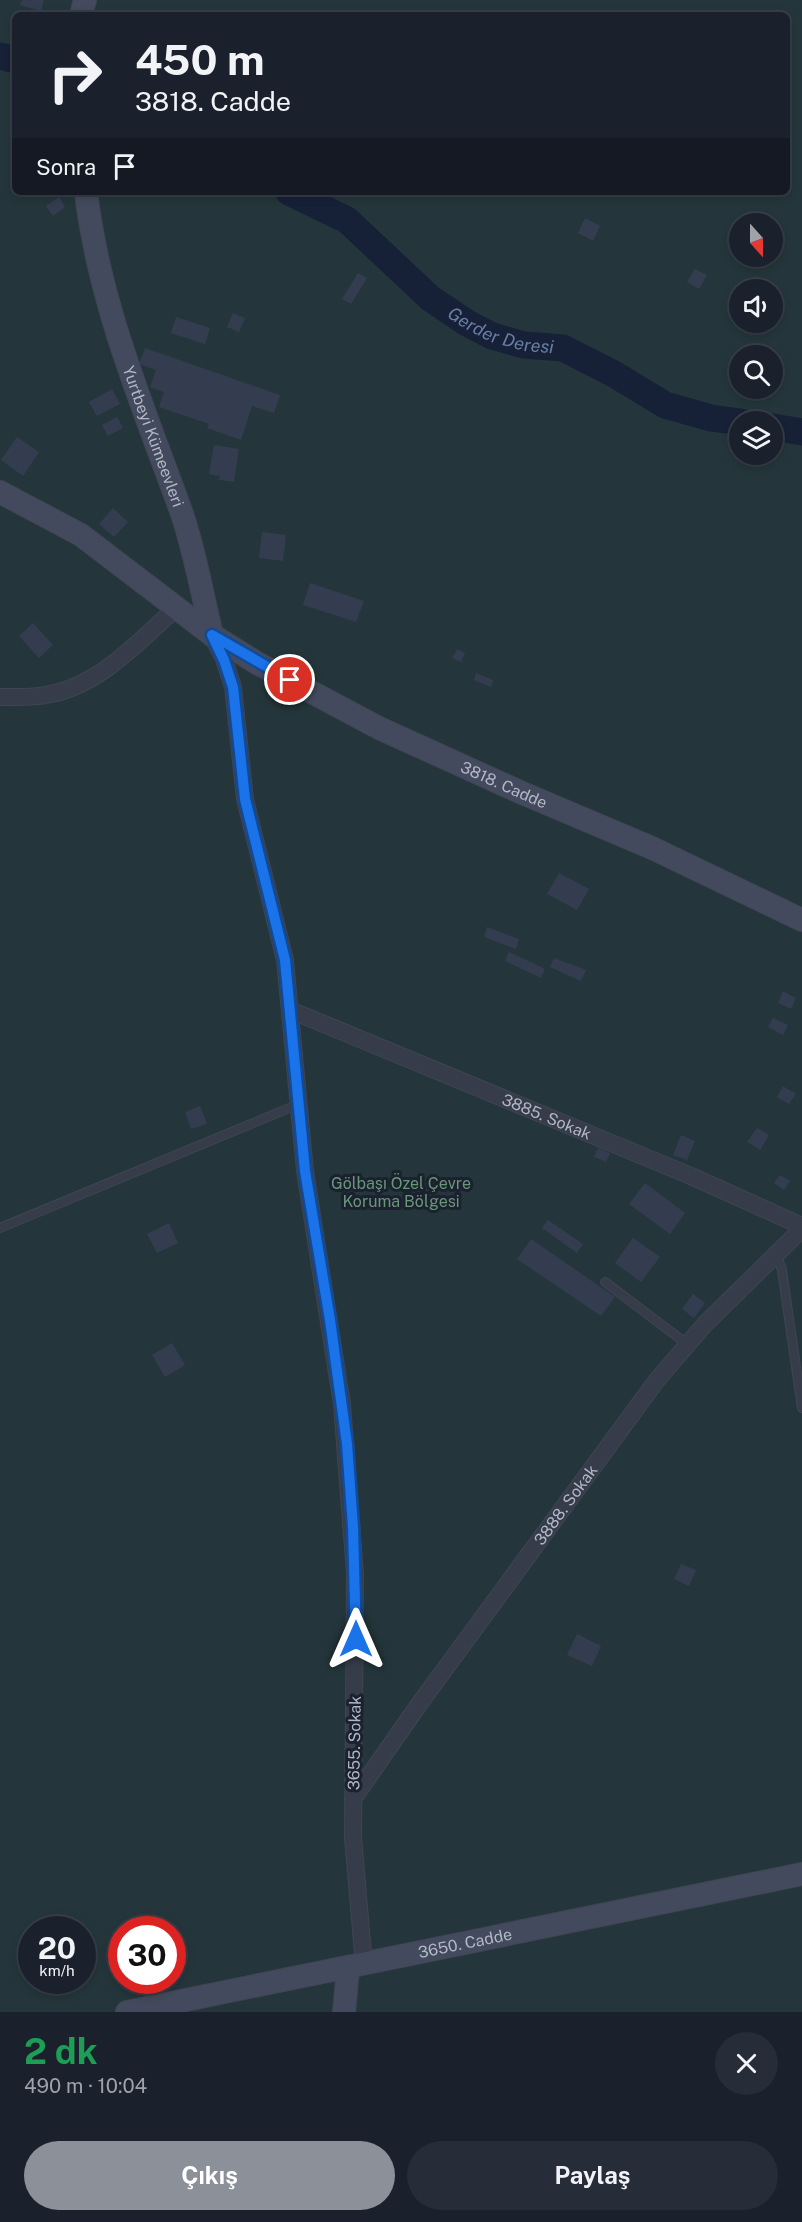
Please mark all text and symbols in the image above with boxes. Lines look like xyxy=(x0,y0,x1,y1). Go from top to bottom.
text: 450 m xyxy=(135,35,265,84)
icon: right xyxy=(36,36,114,114)
text: 3818. Cadde xyxy=(135,85,291,117)
icon: arrive xyxy=(108,150,141,183)
text: Sonra xyxy=(36,154,96,180)
north arrow xyxy=(729,213,783,267)
map controls xyxy=(729,213,783,465)
button: sound xyxy=(729,279,783,333)
water label: Gerder Deresi xyxy=(444,302,555,357)
button: search xyxy=(729,345,783,399)
street label: Yurtbeyi Kümeevleri xyxy=(119,363,188,509)
button: layers xyxy=(729,411,783,465)
pin xyxy=(264,654,315,705)
icon: arrive xyxy=(273,663,306,696)
street label: 3818. Cadde xyxy=(458,757,550,812)
street label: 3885. Sokak xyxy=(499,1090,594,1144)
park label: Gölbaşı Özel Çevre Koruma Bölgesi xyxy=(331,1173,471,1211)
street label: 3888. Sokak xyxy=(530,1461,602,1549)
position arrow xyxy=(324,1607,388,1671)
street label: 3655. Sokak xyxy=(344,1696,365,1790)
speed limit sign: 30 xyxy=(108,1916,186,1994)
street label: 3650. Cadde xyxy=(417,1925,514,1962)
text: 20 xyxy=(38,1930,76,1966)
text: km/h xyxy=(39,1962,75,1979)
text: 2 dk xyxy=(24,2030,98,2072)
button: close xyxy=(715,2032,778,2095)
text: 490 m · 10:04 xyxy=(24,2074,147,2098)
button: Çıkış xyxy=(24,2141,395,2210)
button: Paylaş xyxy=(407,2141,778,2210)

